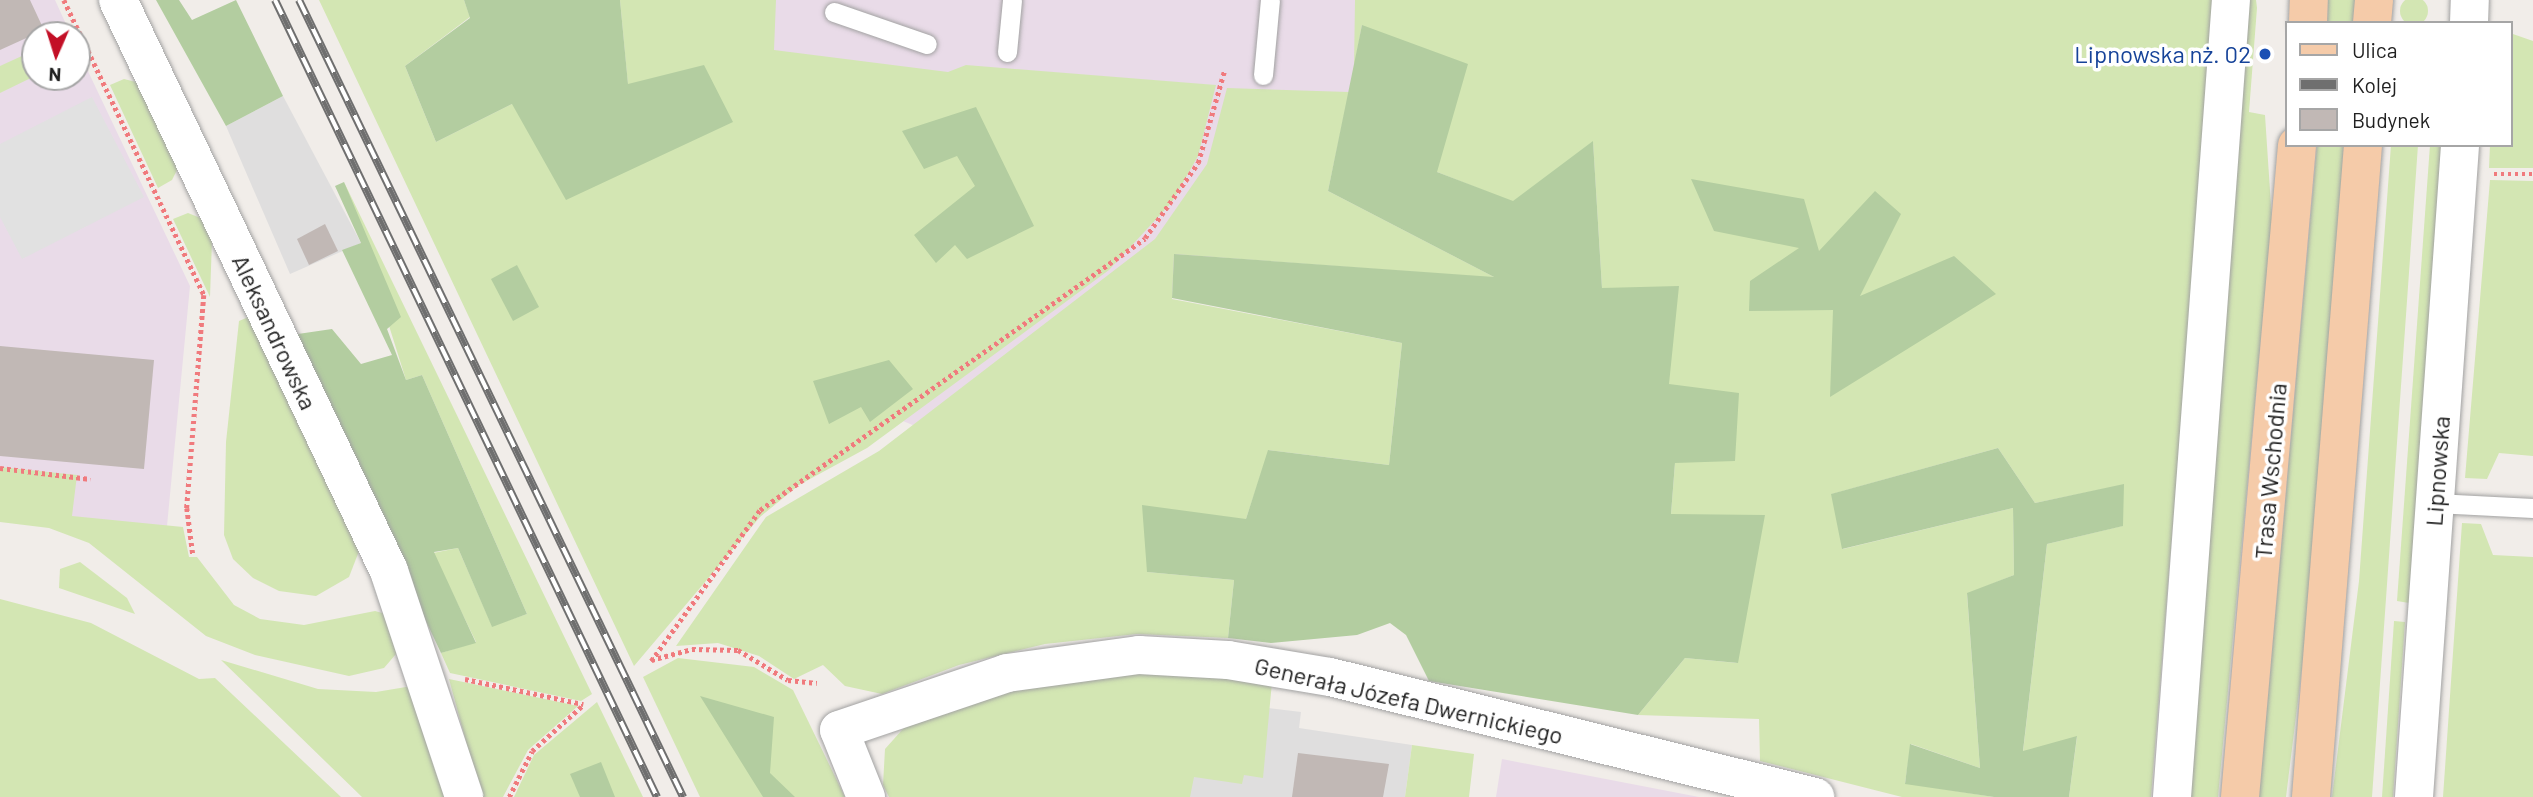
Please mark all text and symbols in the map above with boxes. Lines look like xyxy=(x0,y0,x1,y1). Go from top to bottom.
north arrow xyxy=(21,21,91,91)
legend xyxy=(2284,21,2512,147)
text: Ulica xyxy=(2352,37,2397,62)
place label: Lipnowska nż. 02 xyxy=(2074,40,2251,68)
marker: Lipnowska nż. 02 xyxy=(2257,46,2273,62)
text: N xyxy=(48,64,62,87)
text: Kolej xyxy=(2352,72,2397,97)
text: Budynek xyxy=(2352,107,2430,132)
street label: Aleksandrowska xyxy=(226,250,324,414)
street label: Trasa Wschodnia xyxy=(2248,382,2292,560)
street label: Lipnowska xyxy=(2419,415,2455,527)
street label: Generała Józefa Dwernickiego xyxy=(1252,650,1566,750)

